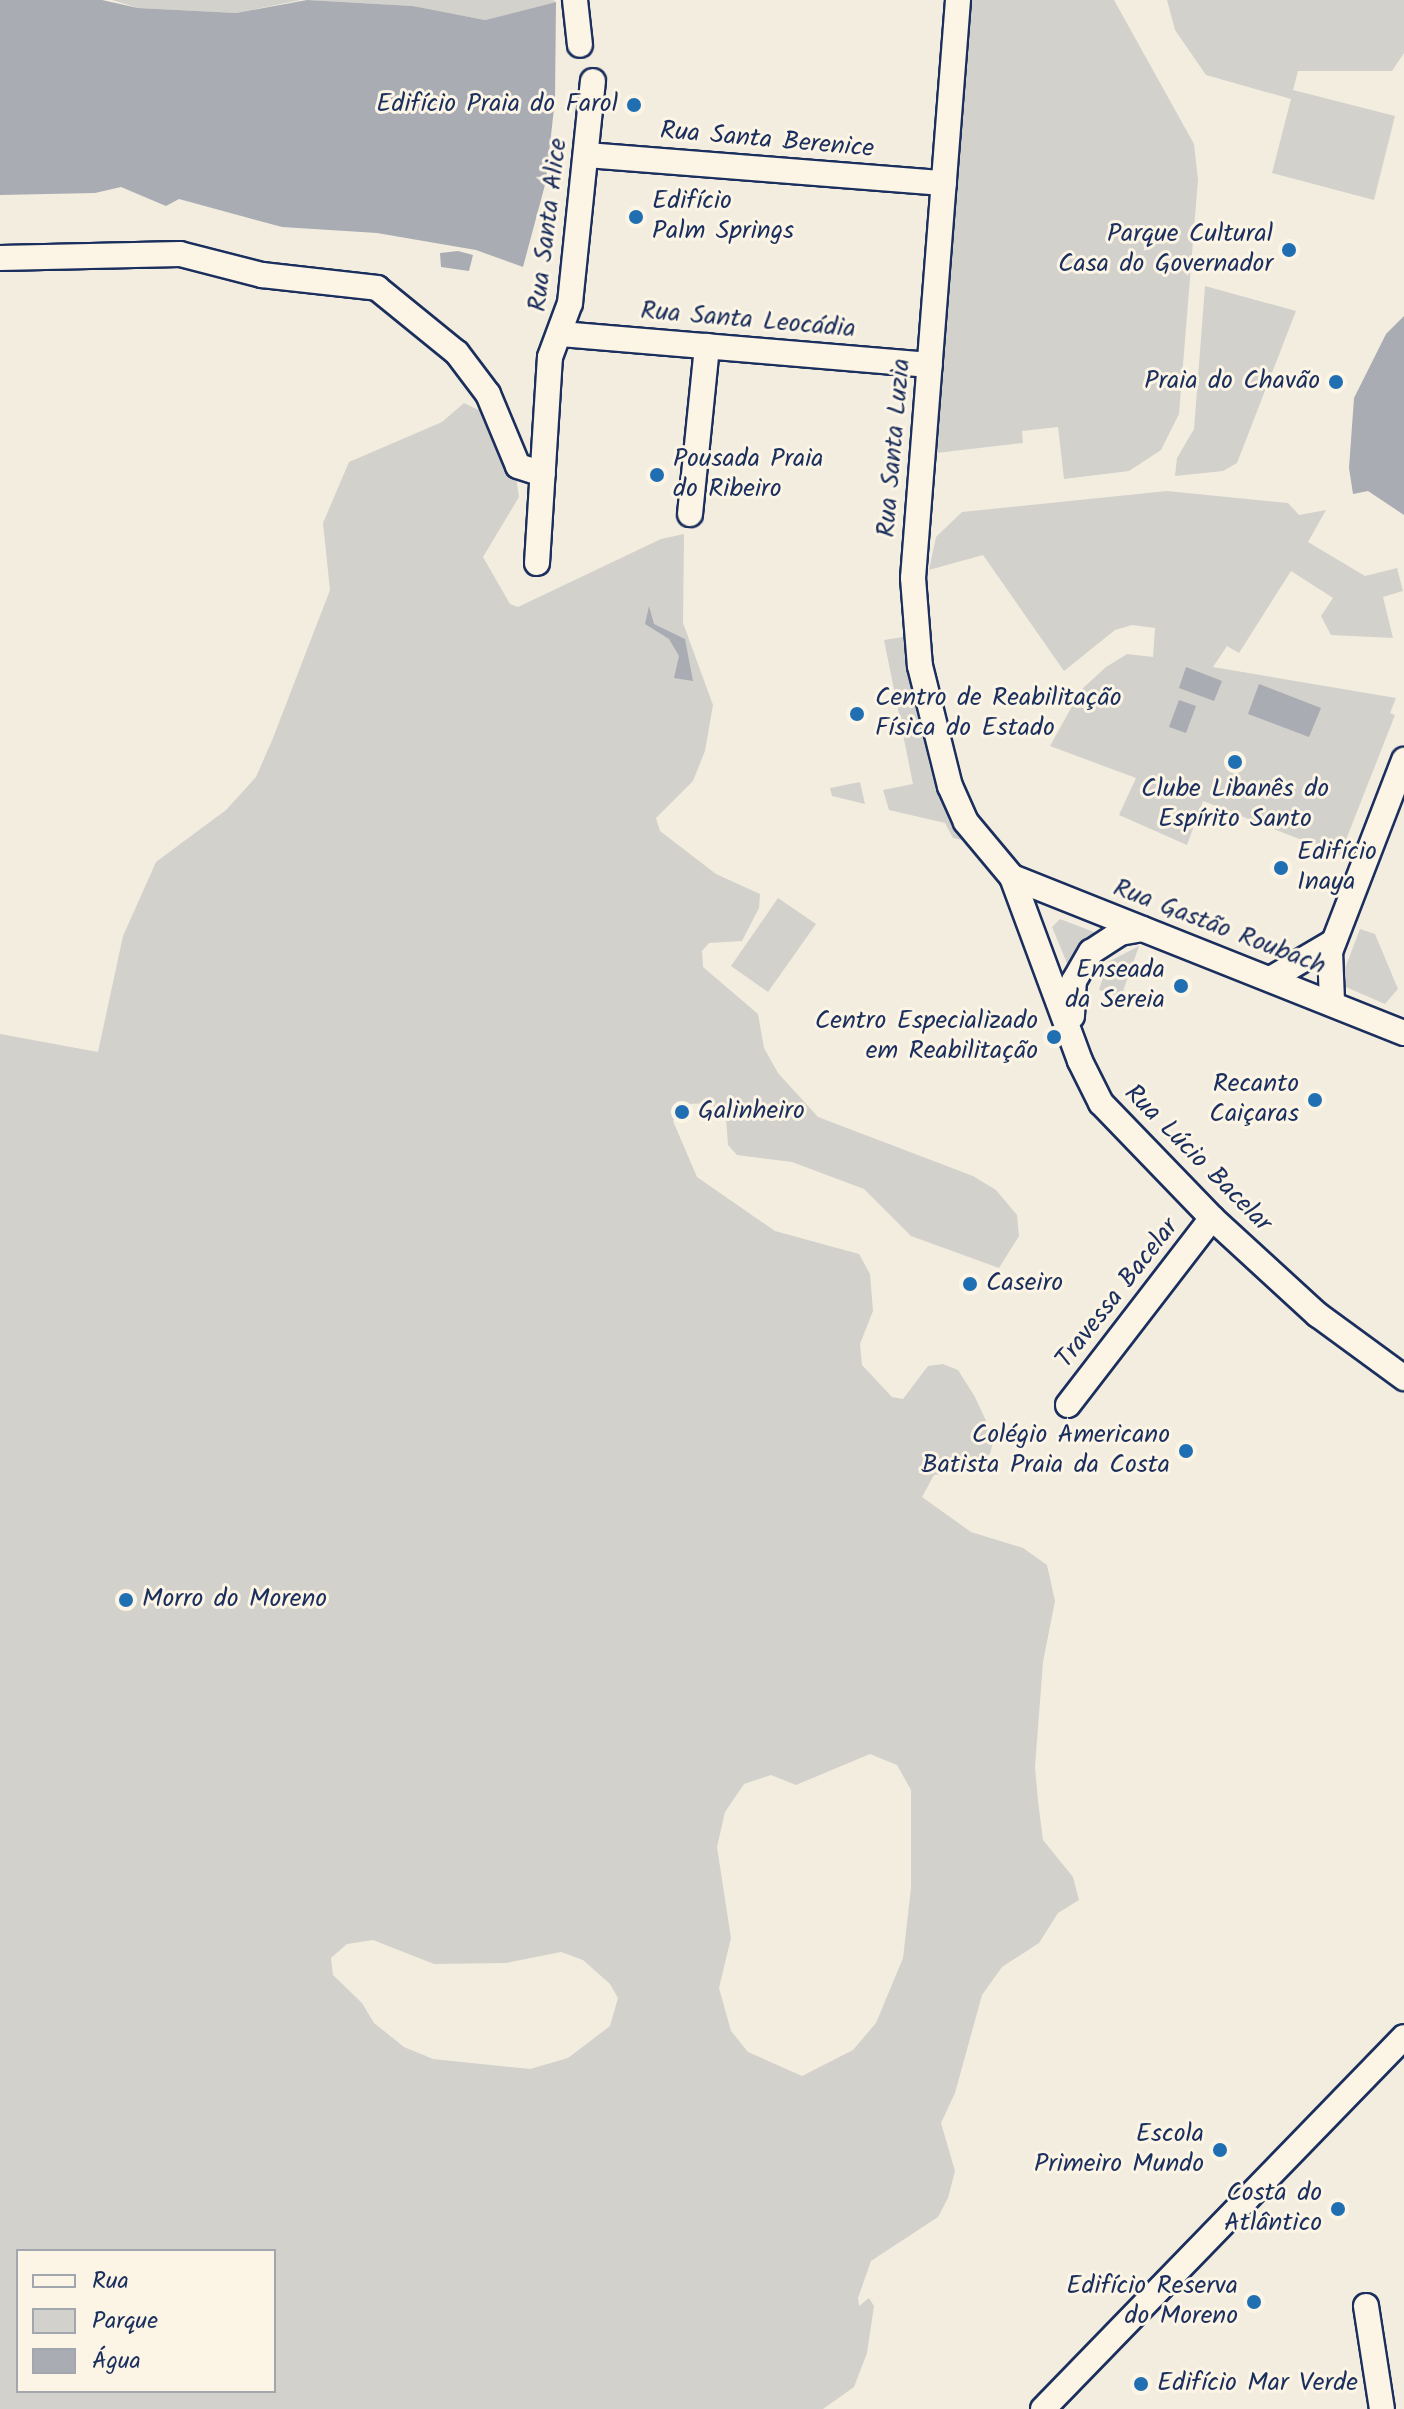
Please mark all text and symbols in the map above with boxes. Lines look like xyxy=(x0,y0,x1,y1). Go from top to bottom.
place label: Edifício Praia do Farol xyxy=(376,89,618,121)
marker: Edifício Praia do Farol xyxy=(625,96,643,114)
street label: Rua Santa Berenice xyxy=(659,116,875,166)
street label: Rua Santa Alice xyxy=(523,137,575,313)
place label: Edifício Palm Springs xyxy=(652,186,794,248)
marker: Edifício Palm Springs xyxy=(627,208,645,226)
place label: Parque Cultural Casa do Governador xyxy=(1058,219,1273,280)
marker: Parque Cultural Casa do Governador xyxy=(1280,241,1298,259)
street label: Rua Santa Leocádia xyxy=(639,296,857,346)
street label: Rua Santa Luzia xyxy=(872,357,918,539)
place label: Praia do Chavão xyxy=(1144,366,1320,398)
marker: Praia do Chavão xyxy=(1327,373,1345,391)
place label: Pousada Praia do Ribeiro xyxy=(673,444,824,506)
marker: Pousada Praia do Ribeiro xyxy=(648,466,666,484)
place label: Centro de Reabilitação Física do Estado xyxy=(875,683,1122,744)
marker: Centro de Reabilitação Física do Estado xyxy=(846,703,868,725)
marker: Clube Libanês do Espírito Santo xyxy=(1226,753,1244,771)
place label: Clube Libanês do Espírito Santo xyxy=(1141,774,1329,836)
place label: Edifício Inaya xyxy=(1297,837,1377,898)
marker: Edifício Inaya xyxy=(1272,859,1290,877)
street label: Rua Gastão Roubach xyxy=(1108,873,1330,983)
place label: Enseada da Sereia xyxy=(1065,955,1165,1016)
marker: Enseada da Sereia xyxy=(1172,977,1190,995)
place label: Centro Especializado em Reabilitação xyxy=(815,1006,1038,1068)
marker: Centro Especializado em Reabilitação xyxy=(1045,1028,1063,1046)
place label: Recanto Caiçaras xyxy=(1209,1069,1299,1130)
street label: Rua Lúcio Bacelar xyxy=(1117,1079,1277,1239)
marker: Recanto Caiçaras xyxy=(1306,1091,1324,1109)
place label: Galinheiro xyxy=(698,1096,805,1128)
marker: Galinheiro xyxy=(673,1103,691,1121)
street label: Travessa Bacelar xyxy=(1050,1213,1186,1375)
place label: Caseiro xyxy=(986,1268,1063,1300)
marker: Caseiro xyxy=(961,1275,979,1293)
place label: Colégio Americano Batista Praia da Costa xyxy=(921,1420,1170,1482)
marker: Colégio Americano Batista Praia da Costa xyxy=(1177,1442,1195,1460)
place label: Morro do Moreno xyxy=(142,1584,327,1616)
marker: Morro do Moreno xyxy=(117,1591,135,1609)
place label: Escola Primeiro Mundo xyxy=(1034,2119,1204,2180)
marker: Escola Primeiro Mundo xyxy=(1211,2141,1229,2159)
place label: Costa do Atlântico xyxy=(1224,2178,1322,2240)
marker: Costa do Atlântico xyxy=(1329,2200,1347,2218)
legend xyxy=(16,2249,276,2393)
text: Rua xyxy=(92,2262,129,2301)
place label: Edifício Reserva do Moreno xyxy=(1066,2271,1238,2332)
marker: Edifício Reserva do Moreno xyxy=(1245,2293,1263,2311)
text: Parque xyxy=(92,2302,158,2341)
text: Água xyxy=(92,2342,141,2381)
place label: Edifício Mar Verde xyxy=(1157,2368,1358,2400)
marker: Edifício Mar Verde xyxy=(1132,2375,1150,2393)

